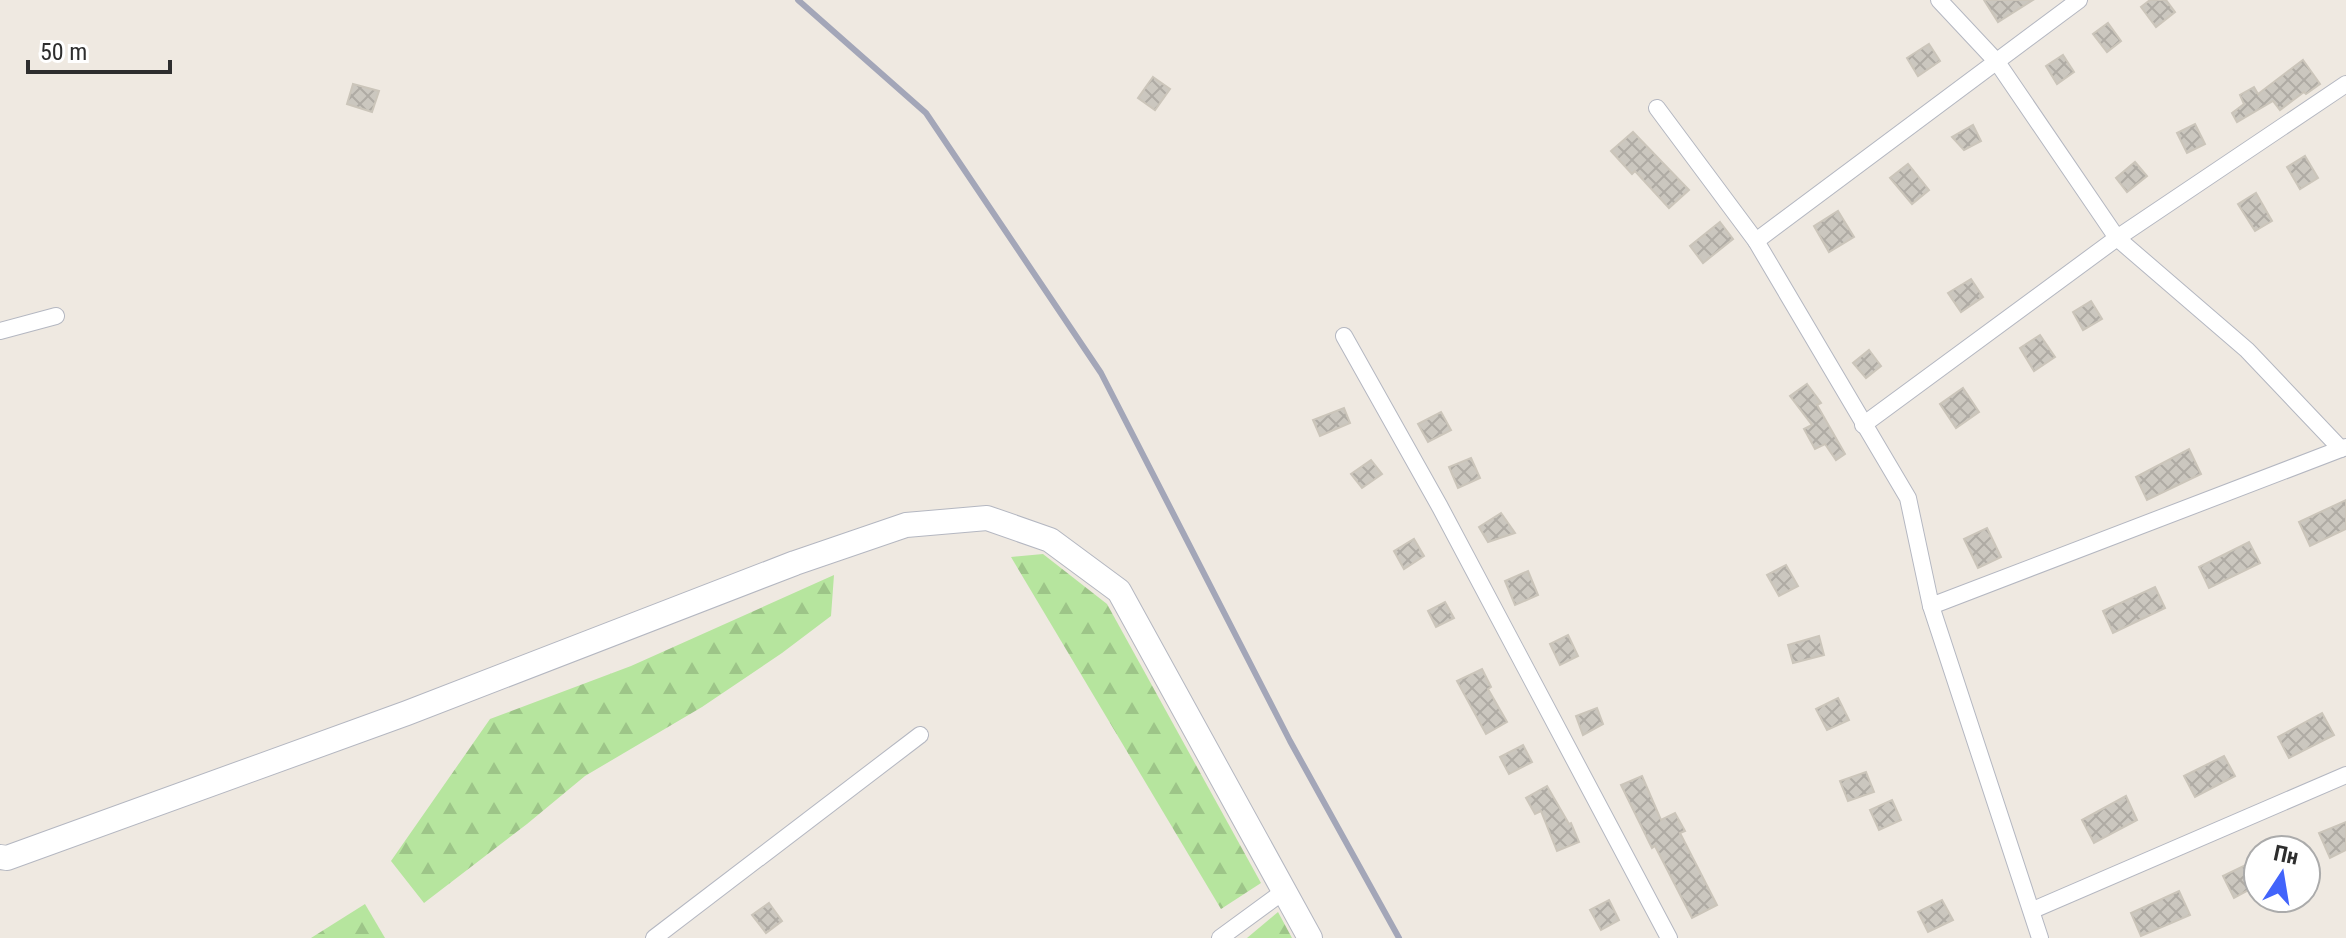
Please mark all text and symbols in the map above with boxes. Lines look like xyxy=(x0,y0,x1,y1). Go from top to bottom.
scale bar xyxy=(28,24,170,74)
text: 50 m xyxy=(40,38,87,66)
north arrow xyxy=(2242,834,2322,914)
text: Пн xyxy=(2271,840,2301,870)

